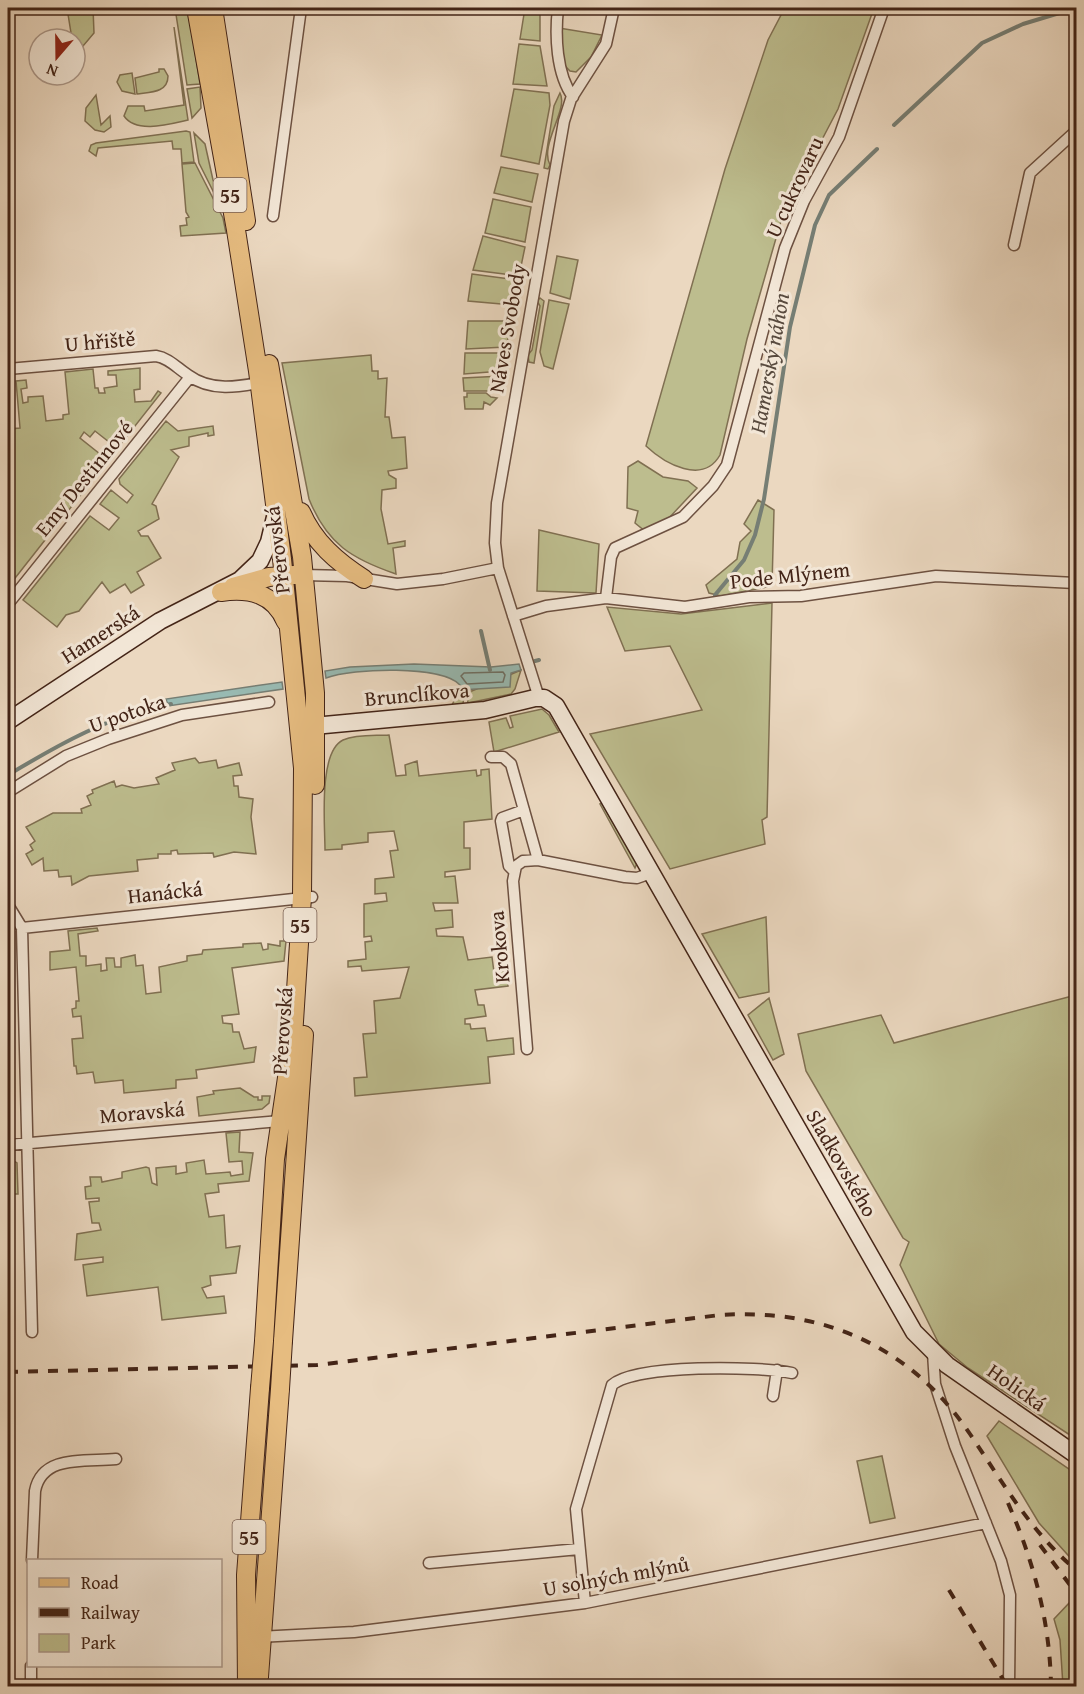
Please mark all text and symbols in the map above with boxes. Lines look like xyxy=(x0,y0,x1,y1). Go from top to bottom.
north arrow xyxy=(27,27,87,87)
text: N xyxy=(42,58,61,84)
street label: U cukrovaru xyxy=(757,131,831,243)
road number: 55 xyxy=(214,178,246,212)
street label: Náves Svobody xyxy=(480,260,534,395)
water label: Hamerský náhon xyxy=(741,290,797,437)
street label: U hřiště xyxy=(64,322,137,360)
street label: Emy Destinnové xyxy=(27,413,141,543)
street label: Přerovská xyxy=(256,504,298,595)
street label: Pode Mlýnem xyxy=(729,553,851,597)
street label: Hamerská xyxy=(54,597,146,671)
street label: Brunclíkova xyxy=(363,674,471,714)
street label: U potoka xyxy=(84,685,170,741)
street label: Hanácká xyxy=(126,873,204,911)
road number: 55 xyxy=(284,908,316,942)
street label: Krokova xyxy=(480,910,518,984)
street label: Přerovská xyxy=(263,986,301,1076)
street label: Moravská xyxy=(98,1093,186,1131)
street label: Sladkovského xyxy=(799,1103,885,1223)
street label: Holická xyxy=(981,1355,1053,1419)
road number: 55 xyxy=(232,1520,266,1554)
street label: U solných mlýnů xyxy=(541,1548,692,1604)
legend xyxy=(27,1559,222,1667)
text: Road xyxy=(81,1569,119,1596)
text: Railway xyxy=(81,1599,140,1626)
text: Park xyxy=(81,1629,117,1656)

